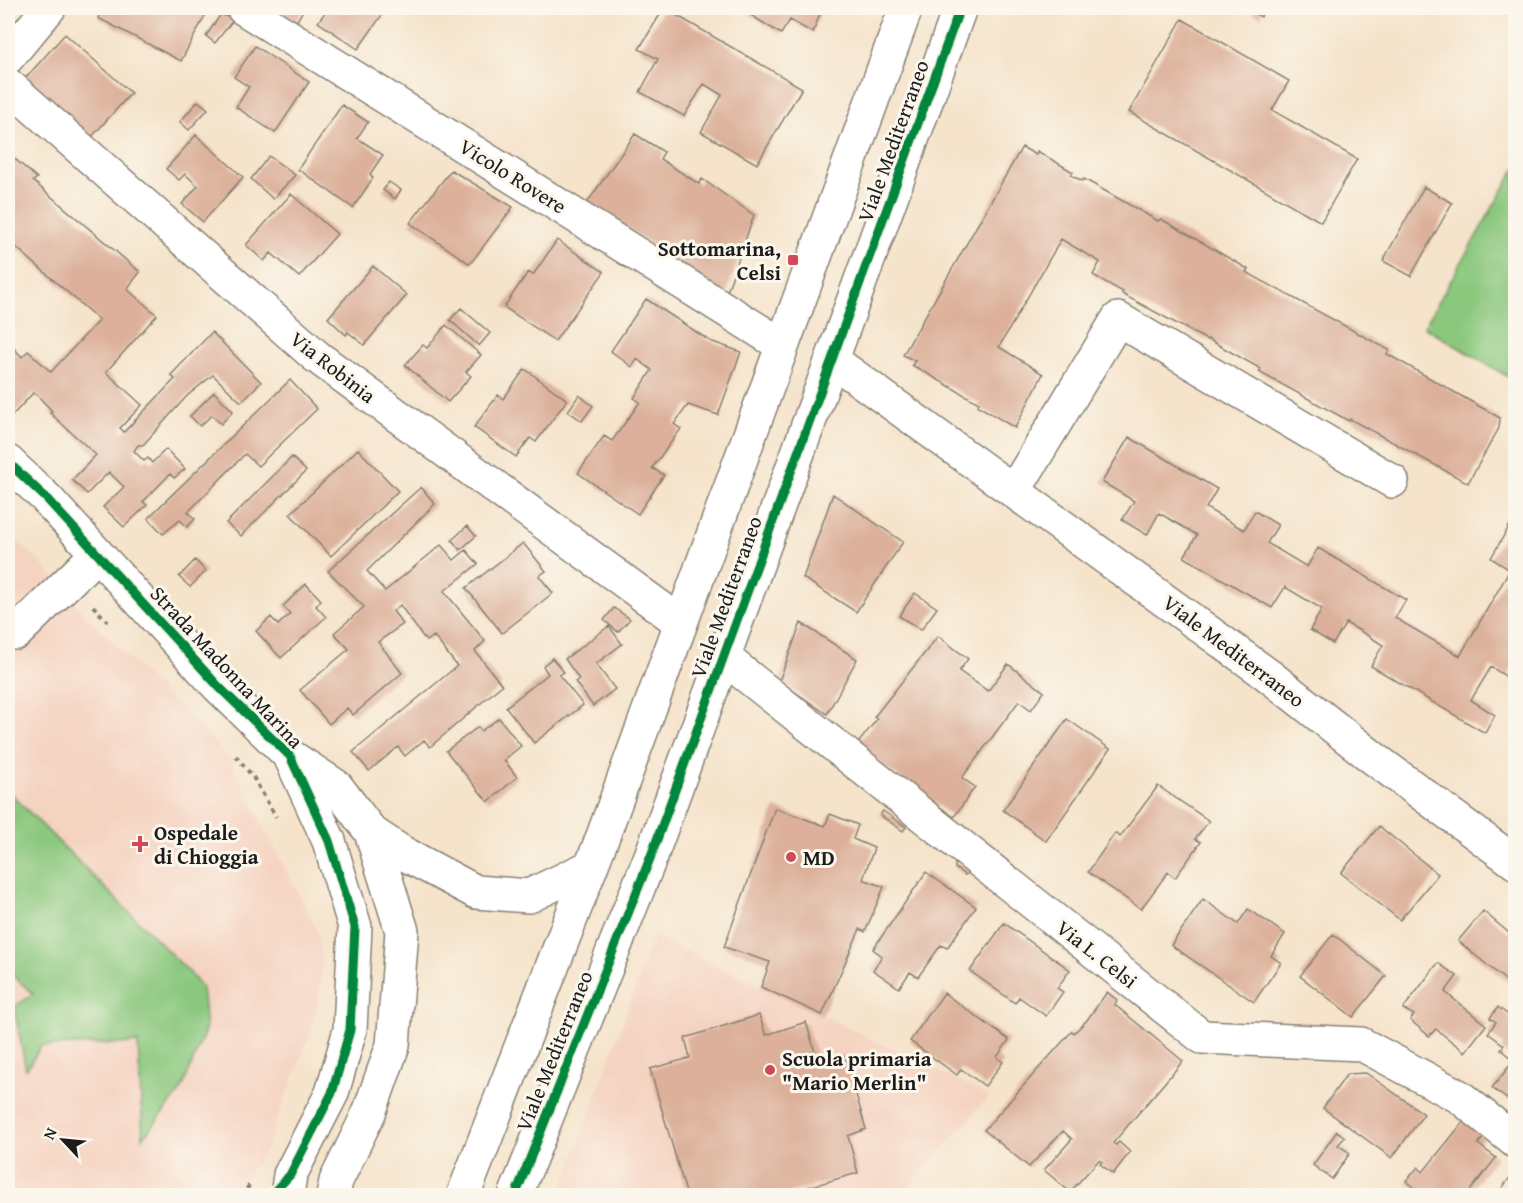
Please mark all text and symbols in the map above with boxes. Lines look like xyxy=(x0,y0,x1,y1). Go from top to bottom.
street label: Viale Mediterraneo xyxy=(849,55,937,227)
street label: Vicolo Rovere xyxy=(453,131,573,221)
place label: Sottomarina, Celsi xyxy=(658,233,781,288)
marker: Sottomarina, Celsi xyxy=(786,253,800,267)
street label: Via Robinia xyxy=(284,324,383,410)
street label: Viale Mediterraneo xyxy=(682,511,770,683)
street label: Strada Madonna Marina xyxy=(143,579,311,755)
street label: Viale Mediterraneo xyxy=(1156,587,1312,715)
place label: Ospedale di Chioggia xyxy=(154,817,259,872)
marker: Ospedale di Chioggia xyxy=(131,835,149,853)
place label: MD xyxy=(803,842,835,873)
marker: MD xyxy=(784,850,798,864)
street label: Via L. Celsi xyxy=(1050,912,1144,996)
street label: Viale Mediterraneo xyxy=(508,966,600,1136)
place label: Scuola primaria "Mario Merlin" xyxy=(782,1043,932,1098)
marker: Scuola primaria "Mario Merlin" xyxy=(763,1063,777,1077)
north arrow xyxy=(33,1110,93,1170)
text: N xyxy=(36,1123,63,1143)

